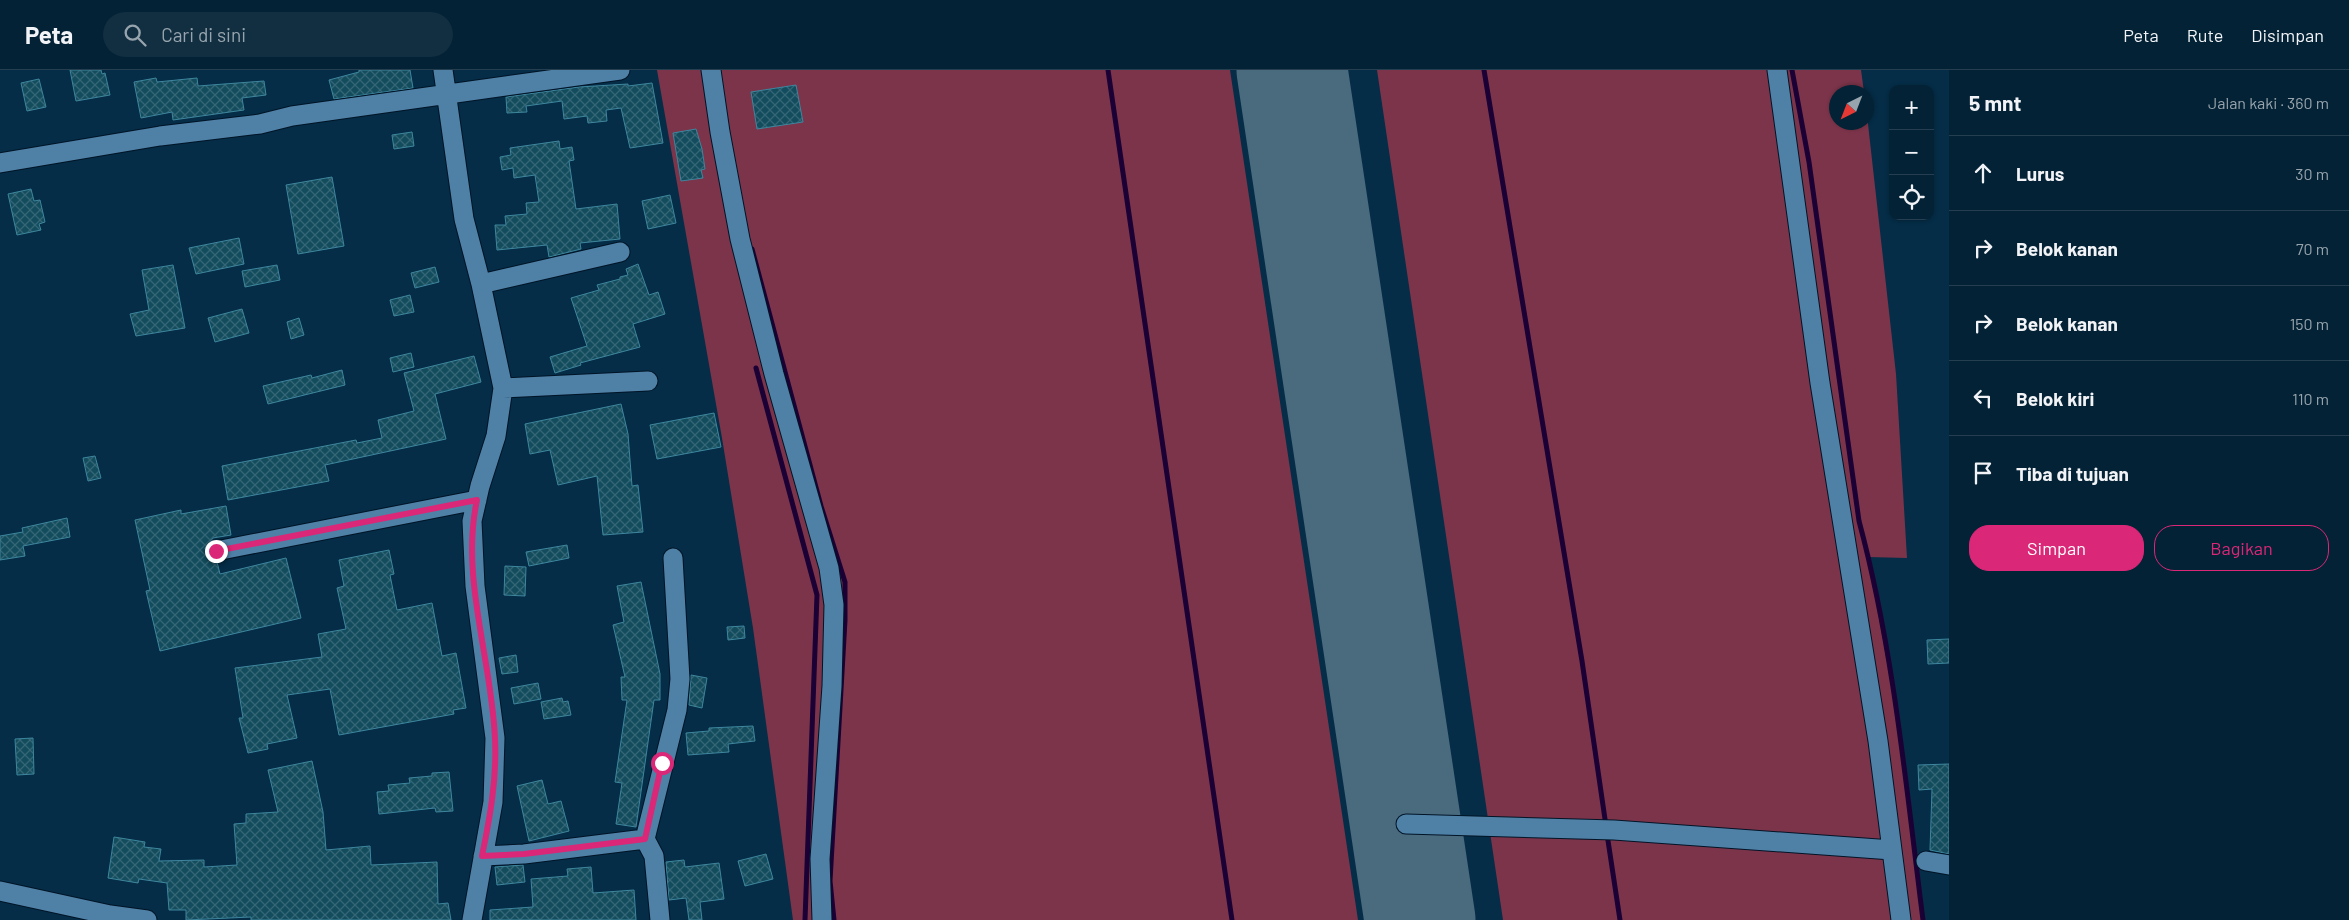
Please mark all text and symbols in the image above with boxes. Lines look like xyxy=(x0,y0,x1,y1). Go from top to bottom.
search box xyxy=(103,12,453,57)
text: Peta xyxy=(25,20,73,49)
icon: search xyxy=(121,21,149,49)
text: Cari di sini xyxy=(161,23,246,46)
text: Peta xyxy=(2123,24,2159,46)
text: Rute xyxy=(2187,24,2223,46)
text: Disimpan xyxy=(2251,24,2324,46)
north arrow xyxy=(1829,85,1874,130)
map controls xyxy=(1889,85,1934,220)
button: + xyxy=(1889,85,1934,130)
text: 5 mnt xyxy=(1969,90,2022,115)
text: Jalan kaki · 360 m xyxy=(2208,93,2329,112)
button: − xyxy=(1889,130,1934,175)
icon: ahead xyxy=(1969,159,1997,187)
text: Lurus xyxy=(2016,162,2064,185)
text: 30 m xyxy=(2295,164,2329,183)
button: locate xyxy=(1889,175,1934,220)
icon: right xyxy=(1969,234,1997,262)
text: Belok kanan xyxy=(2016,237,2118,260)
text: 70 m xyxy=(2296,239,2329,258)
icon: right xyxy=(1969,309,1997,337)
text: Belok kanan xyxy=(2016,312,2118,335)
text: 150 m xyxy=(2290,314,2329,333)
icon: left xyxy=(1969,384,1997,412)
text: Belok kiri xyxy=(2016,387,2094,410)
text: 110 m xyxy=(2292,389,2329,408)
icon: arrive xyxy=(1969,459,1997,487)
text: Tiba di tujuan xyxy=(2016,462,2129,485)
button: Simpan xyxy=(1969,525,2144,571)
button: Bagikan xyxy=(2154,525,2329,571)
route end xyxy=(205,540,228,563)
route start xyxy=(651,752,674,775)

